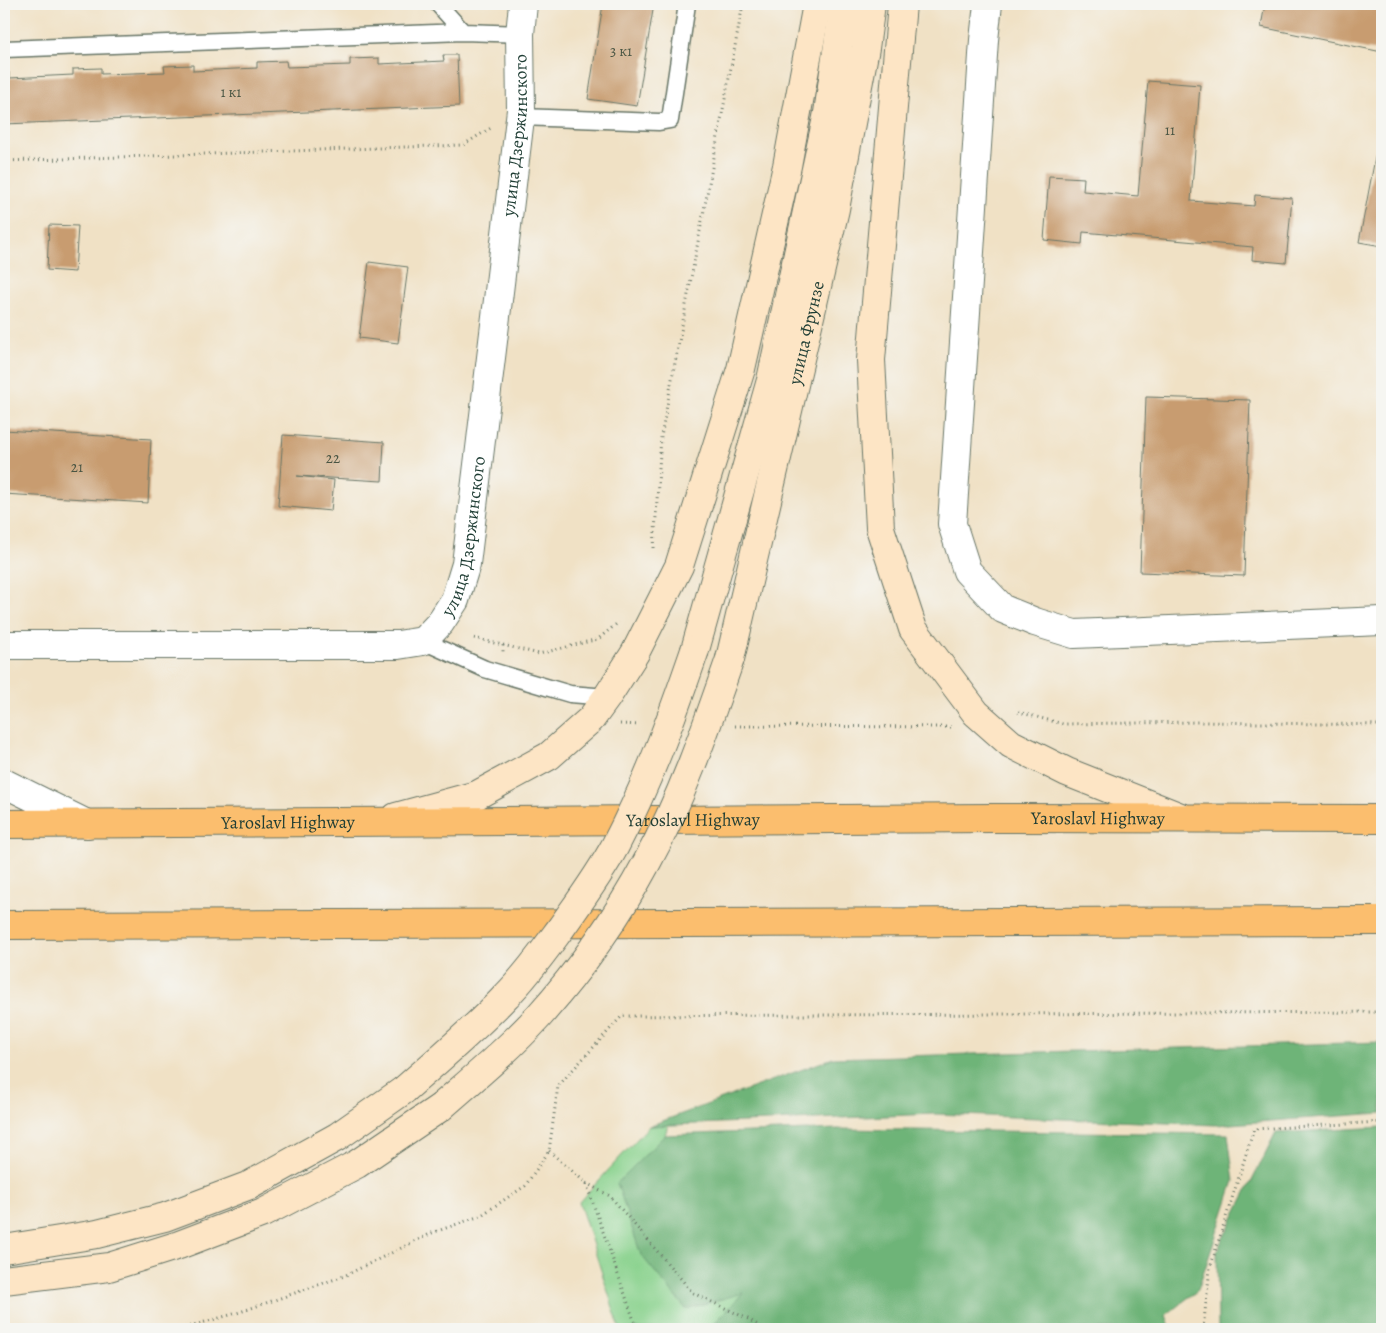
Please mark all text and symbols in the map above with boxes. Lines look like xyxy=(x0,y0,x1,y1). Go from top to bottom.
house number: 3 к1 xyxy=(610,41,632,61)
street label: улица Дзержинского xyxy=(496,54,533,219)
house number: 1 к1 xyxy=(220,82,242,102)
house number: 11 xyxy=(1165,120,1175,140)
street label: улица Фрунзе xyxy=(782,278,830,388)
house number: 22 xyxy=(326,448,340,468)
street label: улица Дзержинского xyxy=(435,455,491,622)
house number: 21 xyxy=(71,457,83,477)
street label: Yaroslavl Highway xyxy=(1030,806,1166,830)
street label: Yaroslavl Highway xyxy=(625,807,761,832)
street label: Yaroslavl Highway xyxy=(220,810,356,835)

